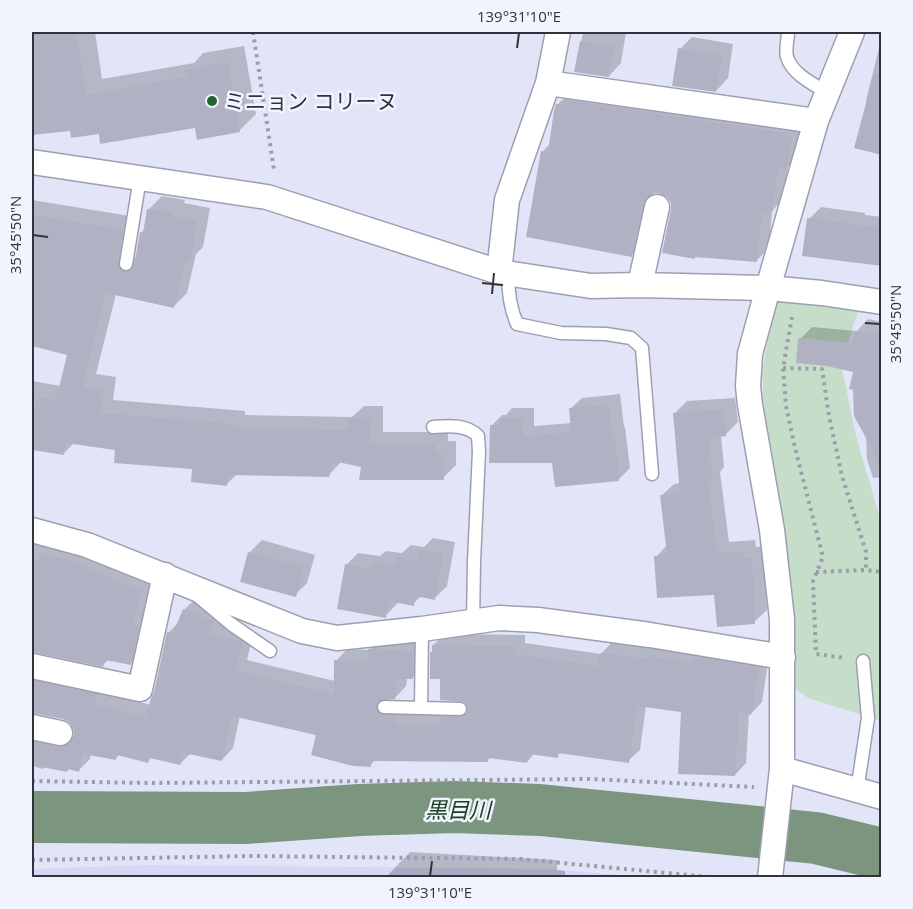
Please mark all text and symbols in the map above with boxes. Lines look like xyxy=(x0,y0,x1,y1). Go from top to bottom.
text: 139°31'10"E xyxy=(477,6,561,26)
place label: ミニョン コリーヌ xyxy=(224,87,397,115)
marker: ミニョン コリーヌ xyxy=(205,94,219,108)
text: 35°45'50"N xyxy=(5,196,25,274)
text: 35°45'50"N xyxy=(885,285,905,363)
water label: 黒目川 xyxy=(425,794,493,824)
text: 139°31'10"E xyxy=(388,882,472,902)

